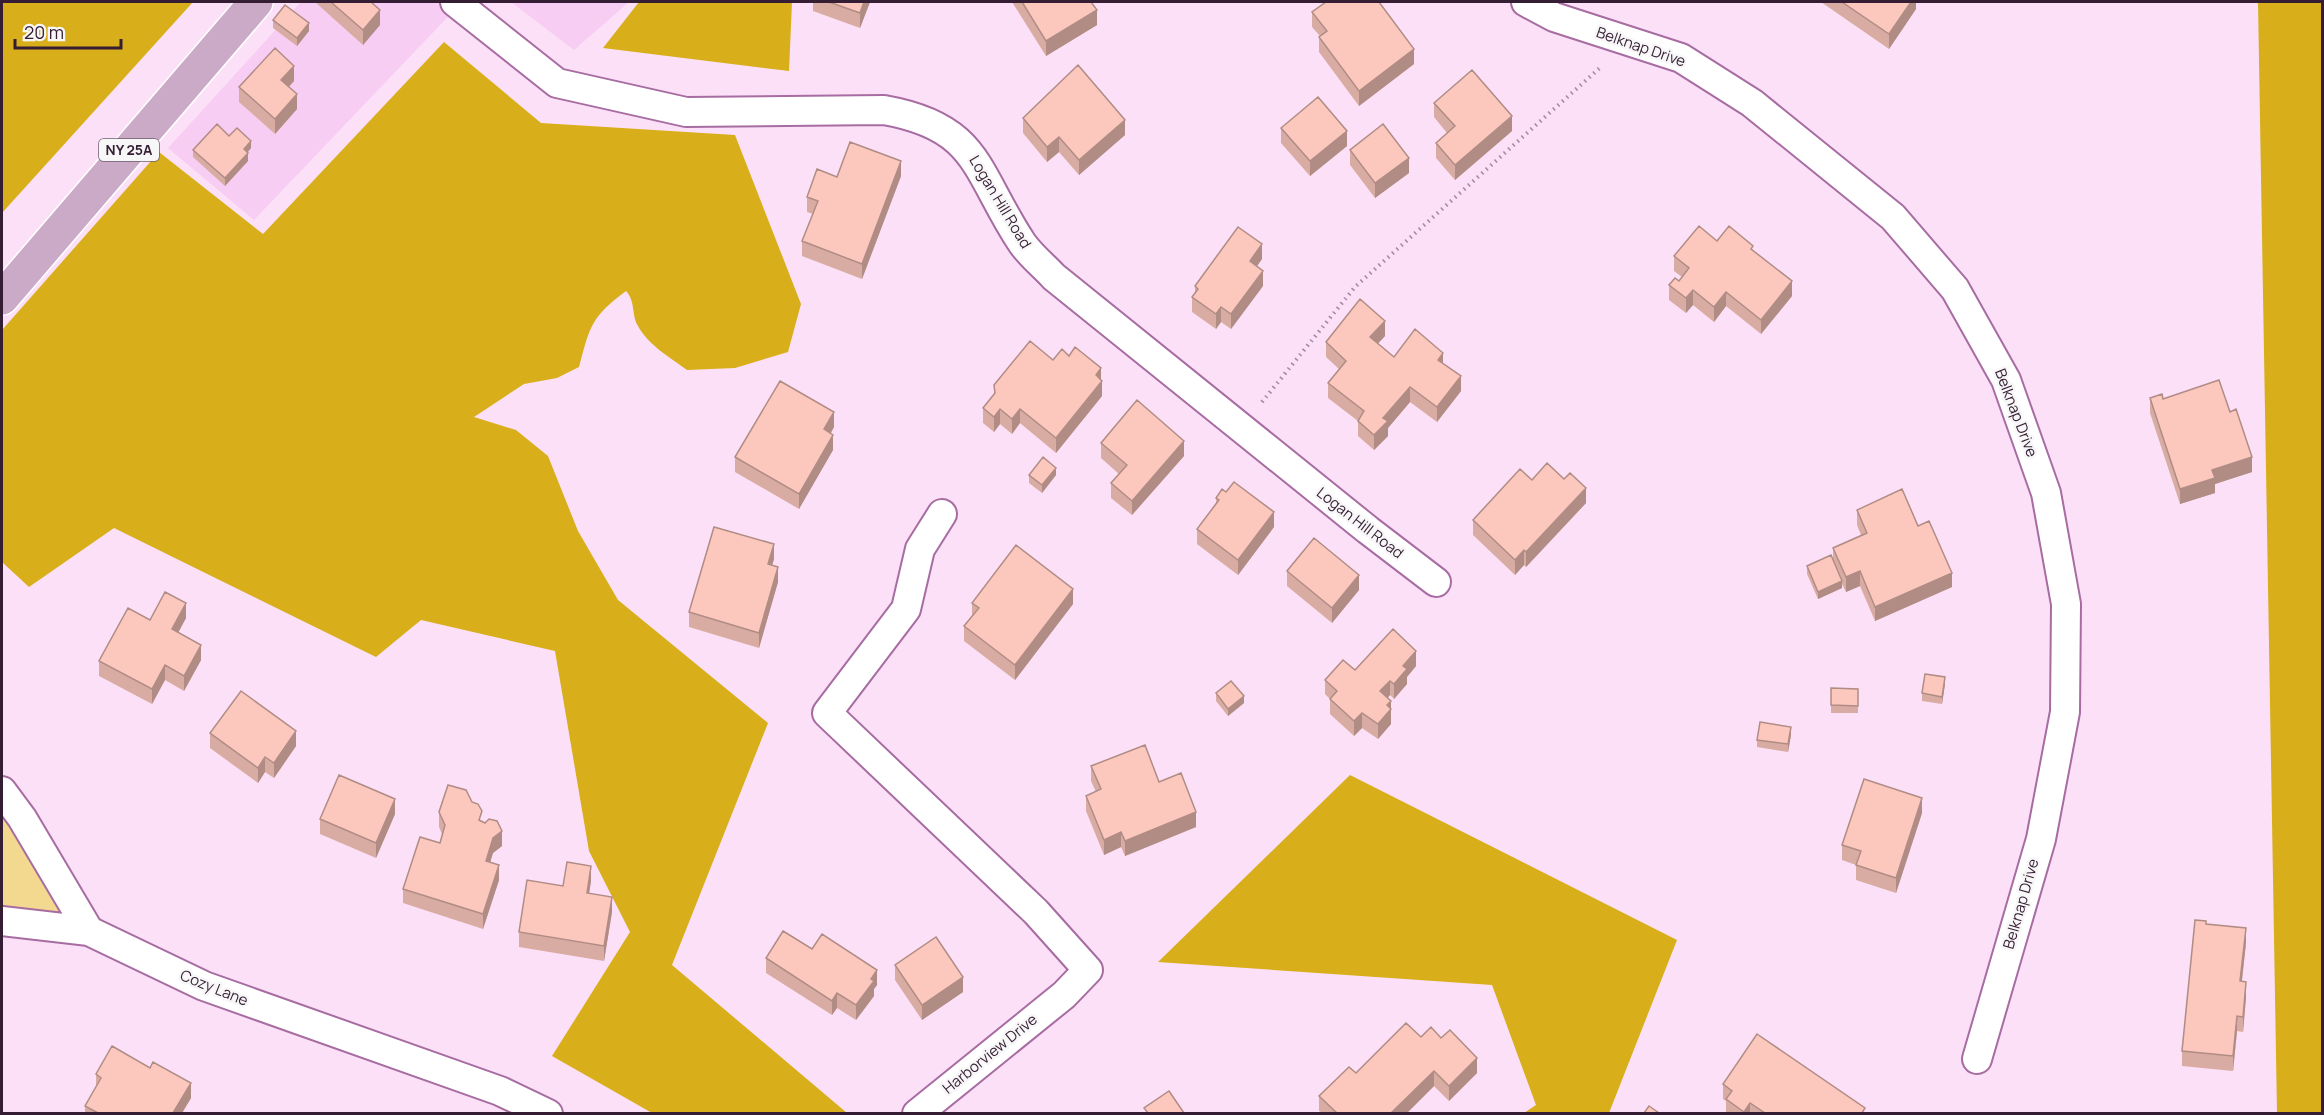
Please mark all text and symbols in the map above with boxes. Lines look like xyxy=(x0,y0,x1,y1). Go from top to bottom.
scale bar xyxy=(15,12,122,50)
text: 20 m xyxy=(24,20,64,44)
street label: Belknap Drive xyxy=(1594,21,1689,72)
road number: NY 25A xyxy=(99,139,159,161)
street label: Logan Hill Road xyxy=(964,151,1036,252)
street label: Belknap Drive xyxy=(1990,366,2043,460)
street label: Logan Hill Road xyxy=(1312,482,1408,563)
street label: Belknap Drive xyxy=(1998,856,2044,952)
street label: Cozy Lane xyxy=(177,964,251,1011)
street label: Harborview Drive xyxy=(938,1009,1042,1098)

